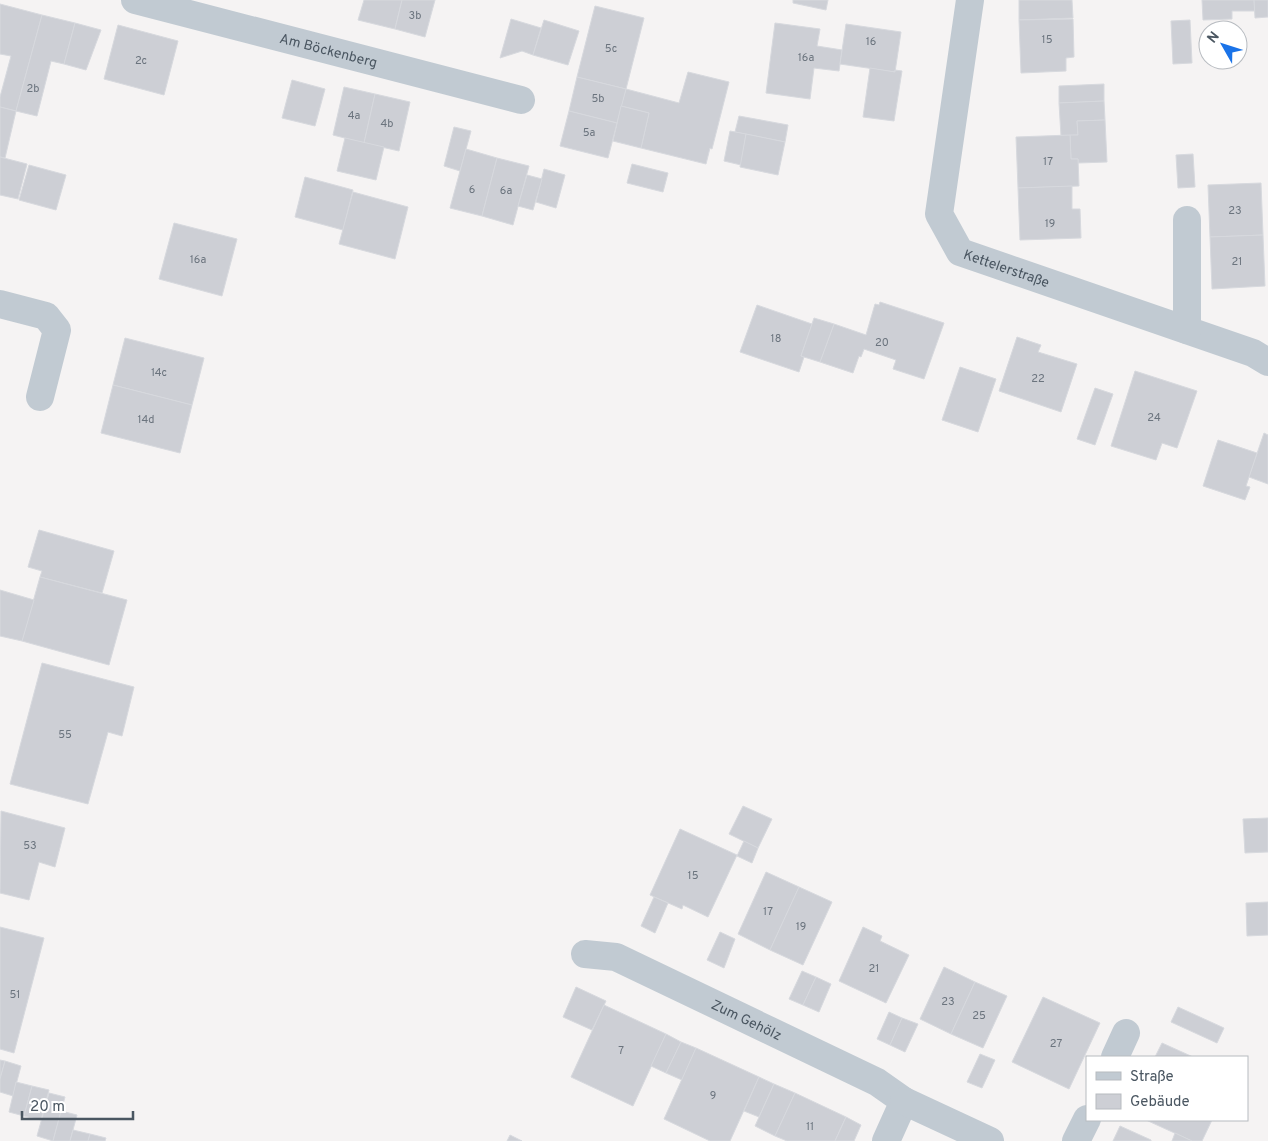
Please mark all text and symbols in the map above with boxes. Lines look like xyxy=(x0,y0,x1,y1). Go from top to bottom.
house number: 3b xyxy=(409,9,421,23)
north arrow xyxy=(1198,20,1248,70)
text: N xyxy=(1204,29,1224,47)
street label: Am Böckenberg xyxy=(278,31,379,72)
house number: 15 xyxy=(1042,33,1053,47)
house number: 16 xyxy=(866,35,876,49)
house number: 5c xyxy=(605,42,617,56)
house number: 16a xyxy=(798,51,814,65)
house number: 2c xyxy=(135,54,147,68)
house number: 2b xyxy=(27,82,39,96)
house number: 5b xyxy=(591,92,605,106)
house number: 4a xyxy=(348,109,361,123)
house number: 4b xyxy=(380,117,394,131)
house number: 5a xyxy=(583,126,596,140)
house number: 17 xyxy=(1043,155,1053,169)
house number: 6 xyxy=(469,183,475,197)
house number: 6a xyxy=(500,184,512,198)
house number: 23 xyxy=(1228,204,1242,218)
house number: 19 xyxy=(1045,217,1055,231)
street label: Kettelerstraße xyxy=(961,247,1051,292)
house number: 16a xyxy=(190,253,206,267)
house number: 21 xyxy=(1232,255,1242,269)
house number: 18 xyxy=(771,332,781,346)
house number: 20 xyxy=(875,336,889,350)
house number: 14c xyxy=(151,366,167,380)
house number: 22 xyxy=(1031,372,1045,386)
house number: 24 xyxy=(1147,411,1161,425)
house number: 14d xyxy=(138,413,154,427)
house number: 55 xyxy=(58,728,72,742)
house number: 53 xyxy=(23,839,37,853)
house number: 15 xyxy=(688,869,699,883)
house number: 17 xyxy=(763,905,773,919)
house number: 19 xyxy=(796,920,806,934)
house number: 21 xyxy=(869,962,879,976)
house number: 51 xyxy=(10,988,20,1002)
house number: 23 xyxy=(941,995,955,1009)
street label: Zum Gehölz xyxy=(708,997,784,1045)
house number: 25 xyxy=(972,1009,986,1023)
house number: 27 xyxy=(1050,1037,1062,1051)
house number: 7 xyxy=(618,1044,624,1058)
legend xyxy=(1086,1056,1248,1121)
text: Straße xyxy=(1130,1068,1174,1087)
scale bar xyxy=(22,1088,134,1120)
house number: 9 xyxy=(710,1089,716,1103)
text: Gebäude xyxy=(1130,1093,1190,1112)
text: 20 m xyxy=(30,1098,65,1117)
house number: 11 xyxy=(806,1120,814,1134)

